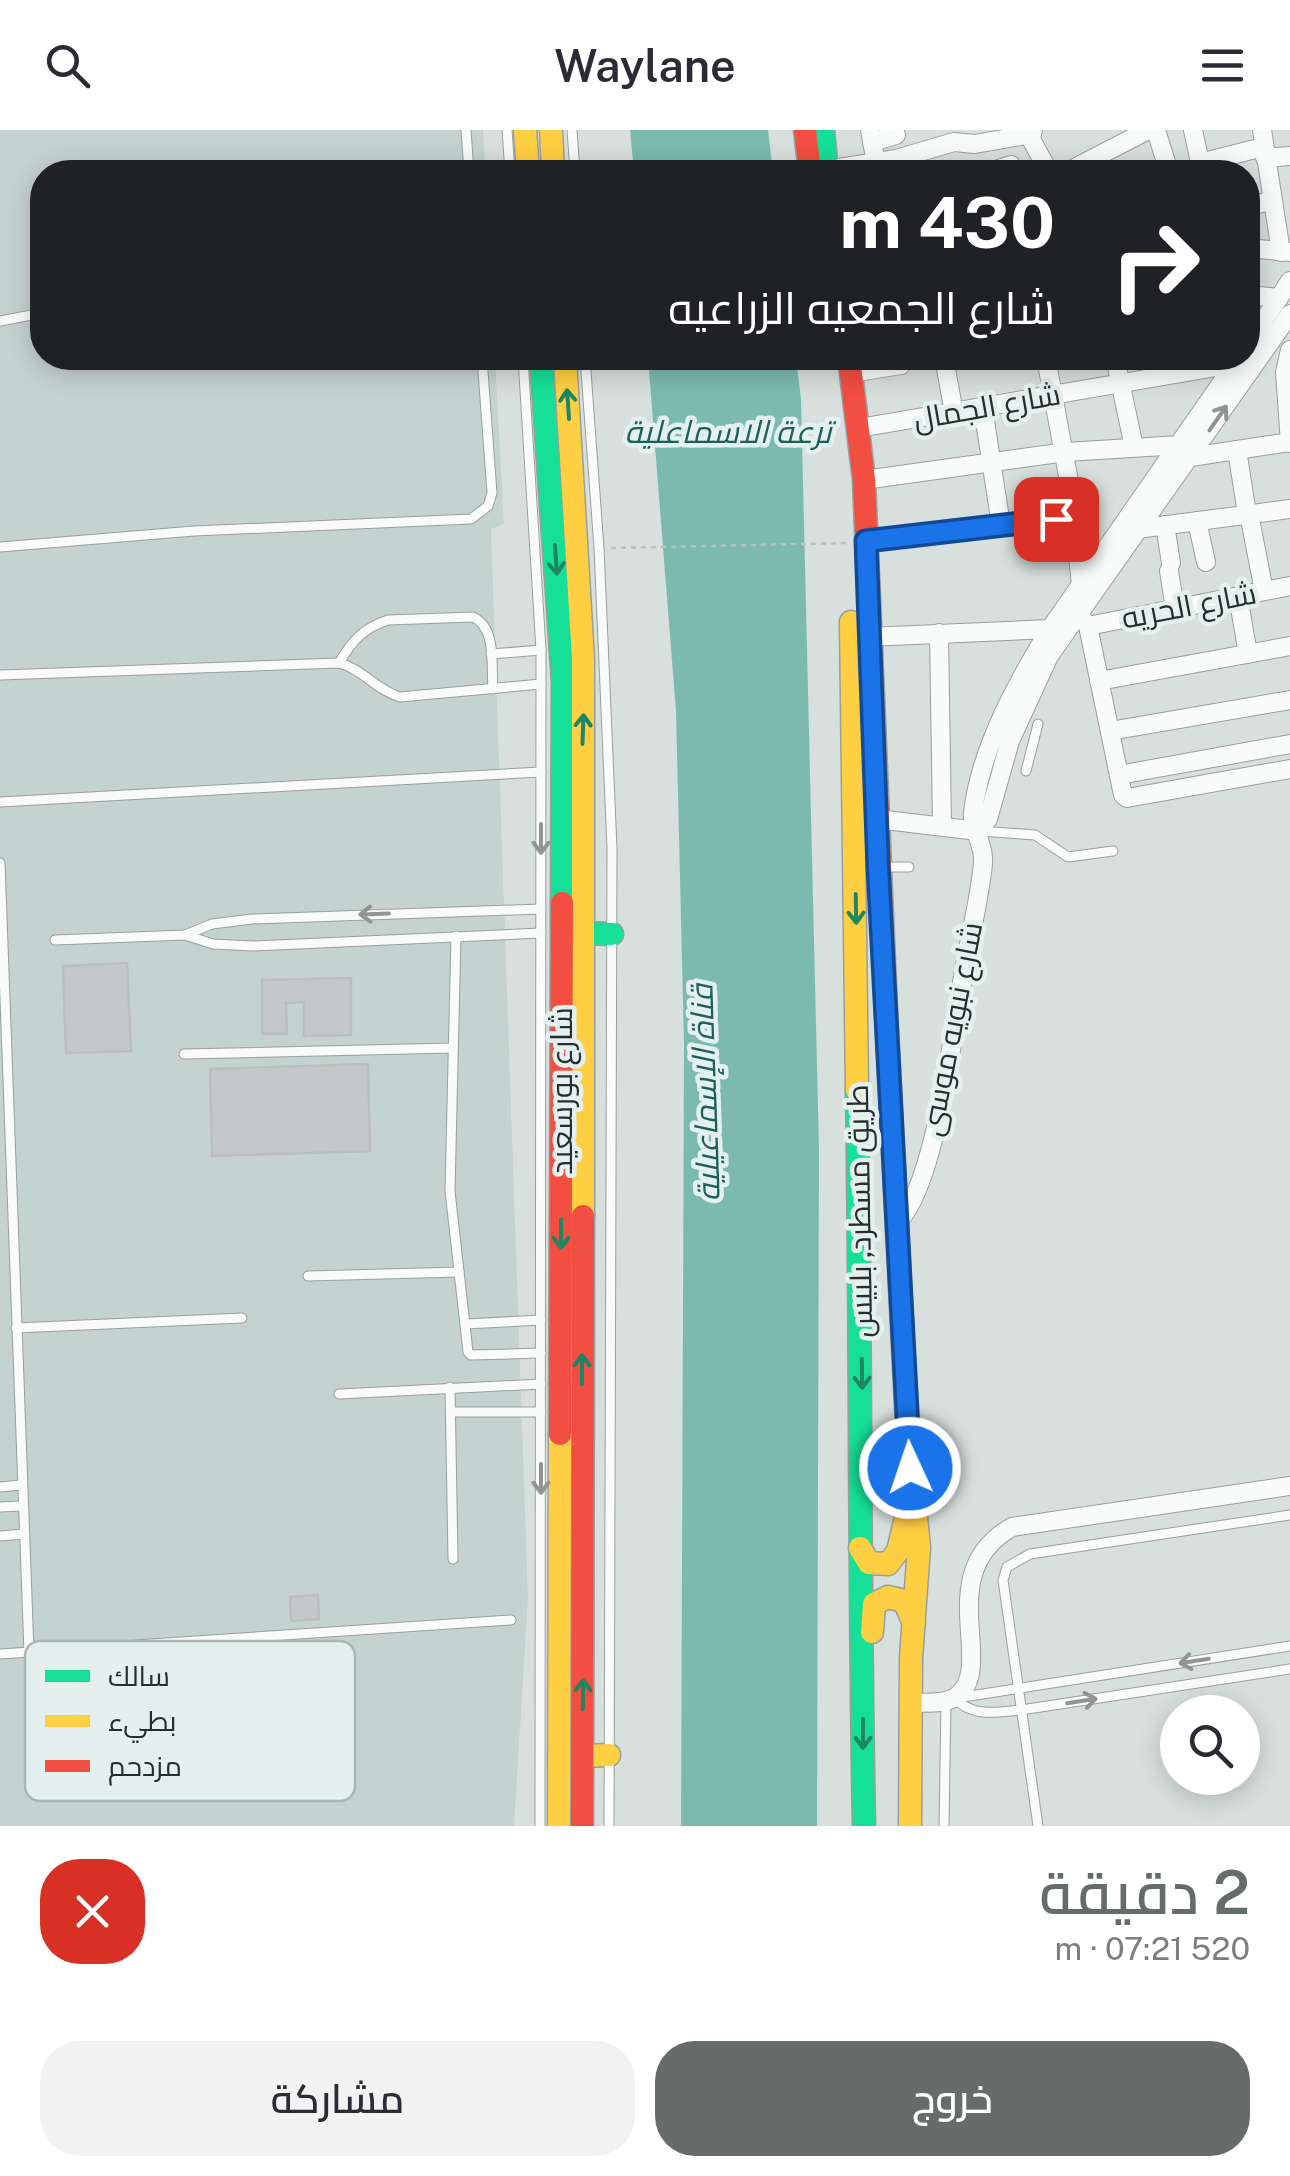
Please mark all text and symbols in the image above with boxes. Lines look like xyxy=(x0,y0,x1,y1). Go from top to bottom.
icon: search xyxy=(40,38,95,93)
icon: menu xyxy=(1195,38,1250,93)
text: Waylane xyxy=(554,39,736,92)
text: 430 m xyxy=(839,181,1055,264)
icon: right xyxy=(1090,200,1220,330)
text: شارع الجمعيه الزراعيه xyxy=(668,281,1055,334)
street label: شارع الجمال xyxy=(910,375,1064,440)
one-way arrow xyxy=(558,388,577,421)
one-way arrow xyxy=(1207,404,1228,432)
water label: ترعة الاسماعلية xyxy=(625,413,837,451)
pin xyxy=(1014,477,1099,562)
icon: arrive xyxy=(1029,492,1084,547)
one-way arrow xyxy=(546,543,565,575)
street label: شارع الحريه xyxy=(1118,574,1260,639)
one-way arrow xyxy=(573,713,592,745)
one-way arrow xyxy=(532,822,550,855)
one-way arrow xyxy=(847,893,866,925)
one-way arrow xyxy=(358,905,390,924)
street label: شارع نبويه موسى xyxy=(913,919,992,1139)
water label: قناة الإسماعيلية xyxy=(682,982,729,1202)
street label: شارع بورسعيد xyxy=(543,1007,582,1175)
street label: طريق مسطرد, بلبيس xyxy=(839,1084,880,1338)
one-way arrow xyxy=(552,1218,570,1250)
one-way arrow xyxy=(573,1353,592,1385)
one-way arrow xyxy=(852,1358,872,1390)
position arrow xyxy=(858,1416,962,1520)
one-way arrow xyxy=(532,1462,550,1495)
legend xyxy=(25,1641,355,1801)
one-way arrow xyxy=(1178,1652,1210,1671)
text: سالك xyxy=(108,1659,170,1692)
one-way arrow xyxy=(574,1678,593,1710)
one-way arrow xyxy=(1065,1691,1098,1710)
map controls xyxy=(1160,1695,1260,1795)
button: search xyxy=(1160,1695,1260,1795)
text: بطيء xyxy=(108,1704,176,1743)
one-way arrow xyxy=(854,1717,873,1749)
text: مزدحم xyxy=(108,1749,182,1786)
text: 2 دقيقة xyxy=(1039,1857,1250,1928)
button: close xyxy=(40,1859,145,1964)
text: 520 m · 07:21 xyxy=(1055,1930,1250,1967)
button: مشاركة xyxy=(40,2041,635,2156)
button: خروج xyxy=(655,2041,1250,2156)

